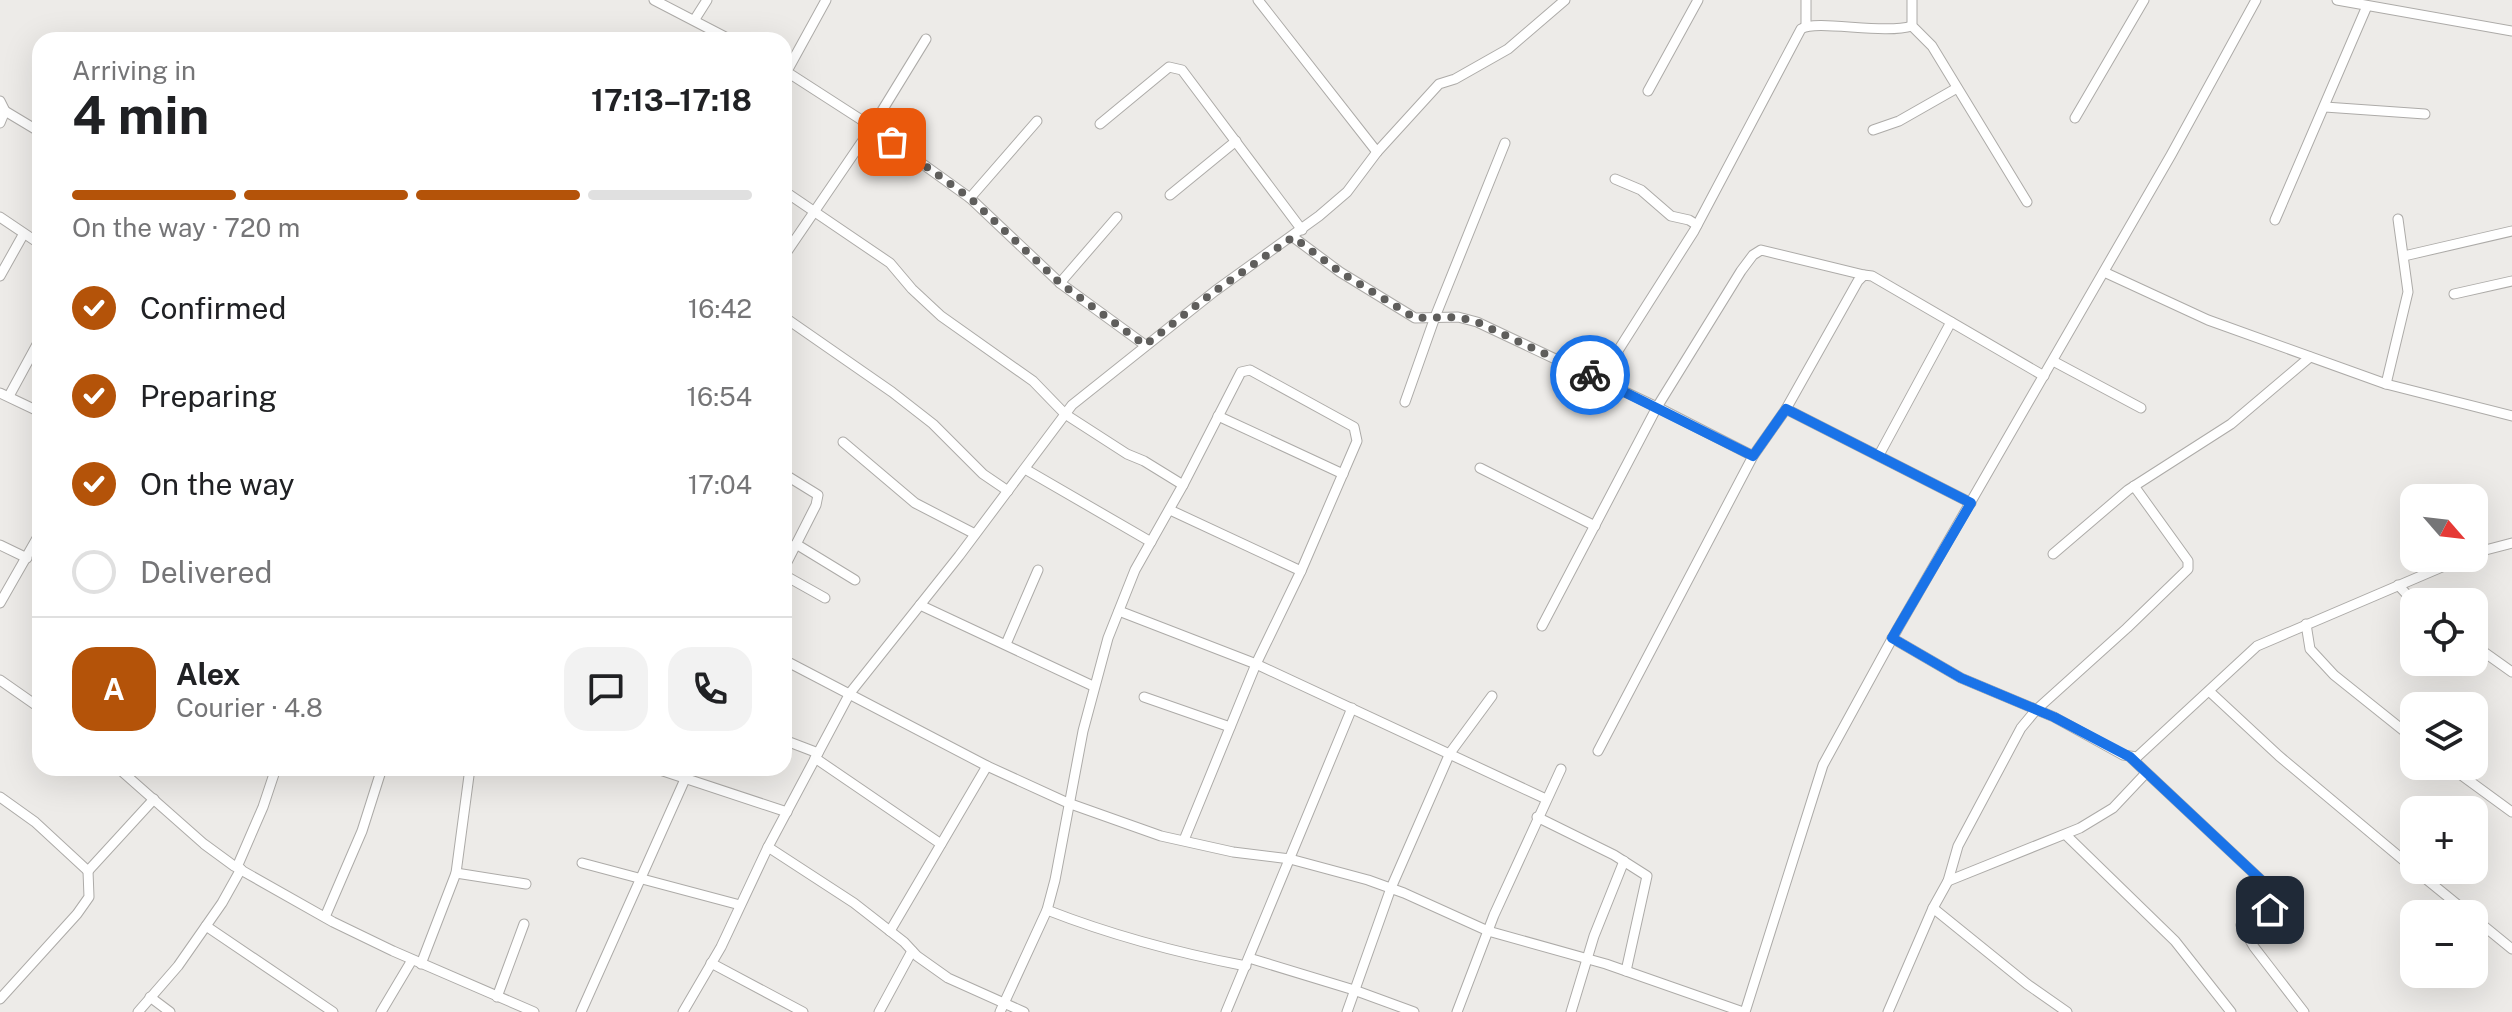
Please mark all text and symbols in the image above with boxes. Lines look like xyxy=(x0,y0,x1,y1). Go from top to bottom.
text: Arriving in xyxy=(72,55,196,86)
text: 17:13–17:18 xyxy=(591,82,752,118)
text: 4 min xyxy=(72,85,209,146)
pin xyxy=(858,108,926,176)
icon: bag xyxy=(870,120,914,164)
text: On the way · 720 m xyxy=(72,212,300,243)
icon: check xyxy=(72,286,116,330)
text: Confirmed xyxy=(140,290,286,326)
text: 16:42 xyxy=(688,293,752,324)
courier xyxy=(1550,335,1630,415)
icon: bike xyxy=(1568,353,1612,397)
icon: check xyxy=(72,374,116,418)
text: Preparing xyxy=(140,378,277,414)
text: 16:54 xyxy=(686,381,752,412)
icon: check xyxy=(72,462,116,506)
text: On the way xyxy=(140,466,294,502)
text: 17:04 xyxy=(688,469,752,500)
north arrow xyxy=(2400,484,2488,572)
map controls xyxy=(2400,484,2488,988)
text: Delivered xyxy=(140,554,272,590)
button: locate xyxy=(2400,588,2488,676)
button: chat xyxy=(564,647,648,731)
button: phone xyxy=(668,647,752,731)
text: Alex xyxy=(176,656,240,692)
text: A xyxy=(103,671,125,707)
text: Courier · 4.8 xyxy=(176,692,323,723)
button: layers xyxy=(2400,692,2488,780)
button: + xyxy=(2400,796,2488,884)
pin xyxy=(2236,876,2304,944)
icon: home xyxy=(2248,888,2292,932)
button: − xyxy=(2400,900,2488,988)

